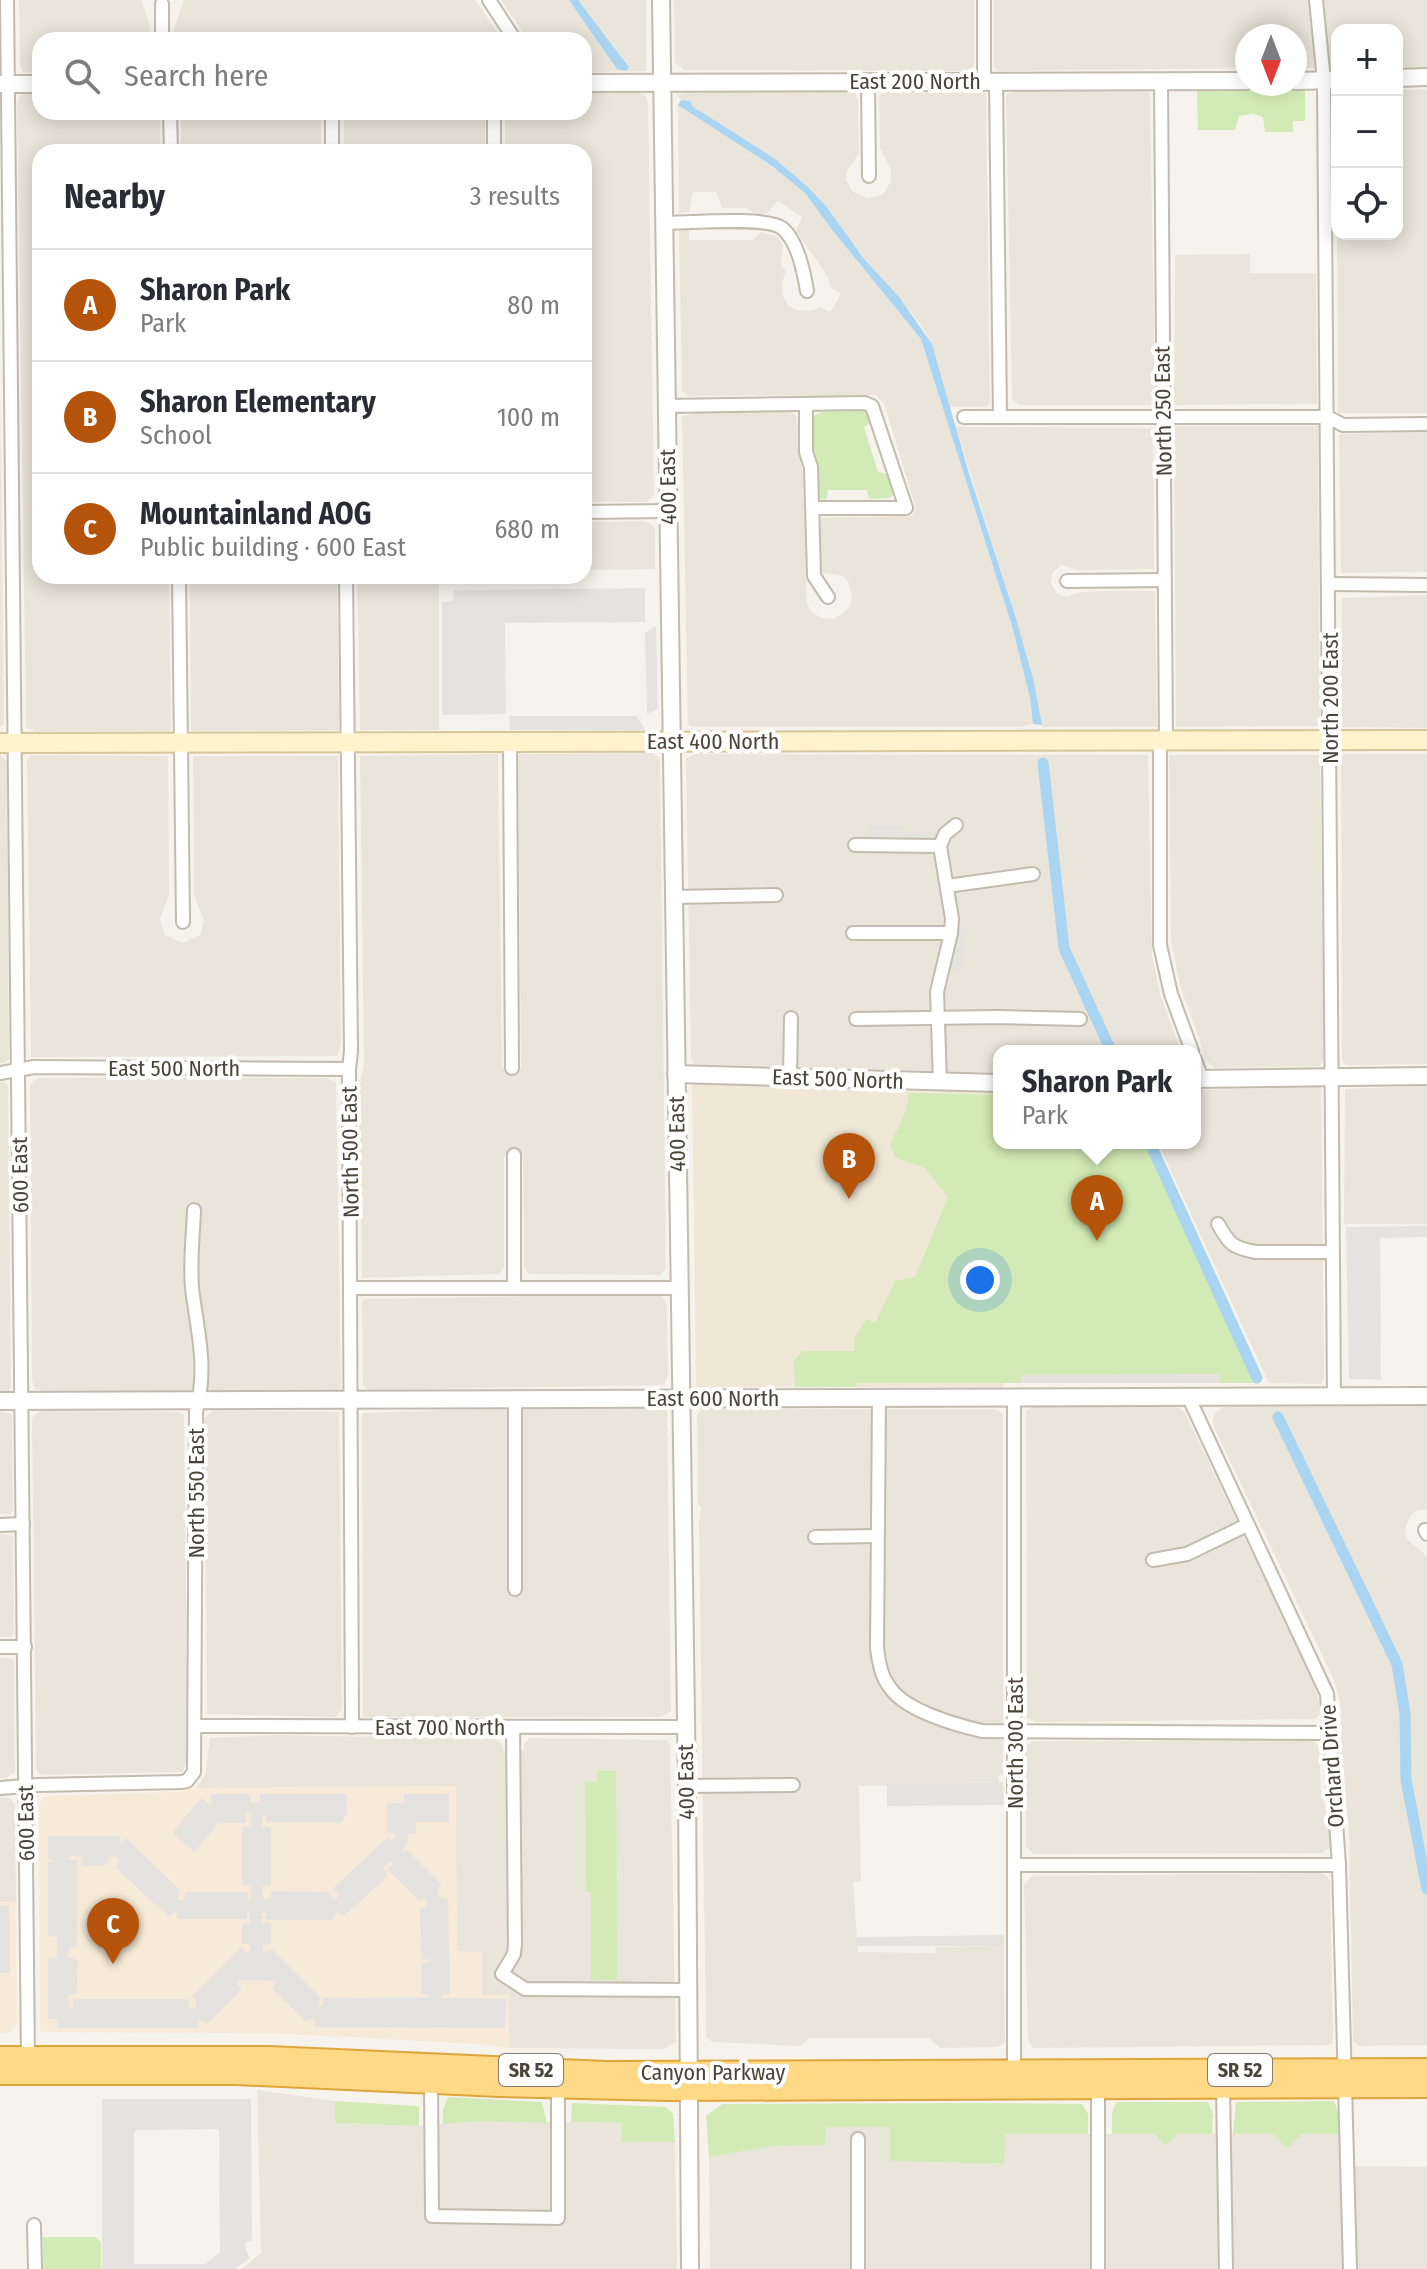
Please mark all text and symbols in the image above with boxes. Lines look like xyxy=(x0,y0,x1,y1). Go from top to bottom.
north arrow xyxy=(1235,24,1307,96)
map controls xyxy=(1331,24,1403,240)
button: + xyxy=(1331,24,1403,96)
search box xyxy=(32,32,592,120)
icon: search xyxy=(60,54,104,98)
text: Search here xyxy=(124,58,269,94)
street label: East 200 North xyxy=(849,68,981,95)
button: − xyxy=(1331,96,1403,168)
button: locate xyxy=(1331,168,1403,240)
text: Nearby xyxy=(64,176,165,217)
text: 3 results xyxy=(470,181,560,212)
text: Sharon Park xyxy=(140,272,290,308)
text: A xyxy=(83,290,97,321)
text: 80 m xyxy=(507,290,560,321)
text: Park xyxy=(140,308,186,339)
street label: North 250 East xyxy=(1148,345,1178,476)
text: Sharon Elementary xyxy=(140,384,376,420)
text: B xyxy=(83,402,97,433)
text: 100 m xyxy=(497,402,560,433)
text: School xyxy=(140,420,212,451)
street label: 400 East xyxy=(654,448,682,525)
text: Mountainland AOG xyxy=(140,496,371,532)
text: C xyxy=(83,514,97,545)
text: 680 m xyxy=(494,514,560,545)
text: Public building · 600 East xyxy=(140,532,406,563)
street label: North 200 East xyxy=(1317,631,1344,764)
street label: East 400 North xyxy=(647,728,779,755)
popup xyxy=(993,1045,1201,1149)
street label: East 500 North xyxy=(108,1055,240,1082)
street label: East 500 North xyxy=(772,1063,904,1095)
text: Sharon Park xyxy=(1022,1064,1172,1100)
street label: North 500 East xyxy=(335,1085,365,1218)
street label: 400 East xyxy=(663,1095,691,1172)
text: Park xyxy=(1022,1100,1068,1131)
pin: B xyxy=(823,1133,875,1199)
street label: 600 East xyxy=(6,1136,34,1213)
pin: A xyxy=(1071,1175,1123,1241)
your location xyxy=(960,1260,1000,1300)
street label: East 600 North xyxy=(647,1385,779,1412)
street label: North 550 East xyxy=(183,1427,210,1558)
street label: North 300 East xyxy=(1002,1676,1029,1809)
street label: Orchard Drive xyxy=(1314,1704,1350,1828)
street label: East 700 North xyxy=(375,1714,505,1741)
street label: 400 East xyxy=(672,1743,700,1820)
street label: 600 East xyxy=(12,1784,40,1861)
pin: C xyxy=(87,1898,139,1964)
road number: SR 52 xyxy=(499,2054,563,2086)
road number: SR 52 xyxy=(1208,2054,1272,2086)
street label: Canyon Parkway xyxy=(641,2059,786,2086)

